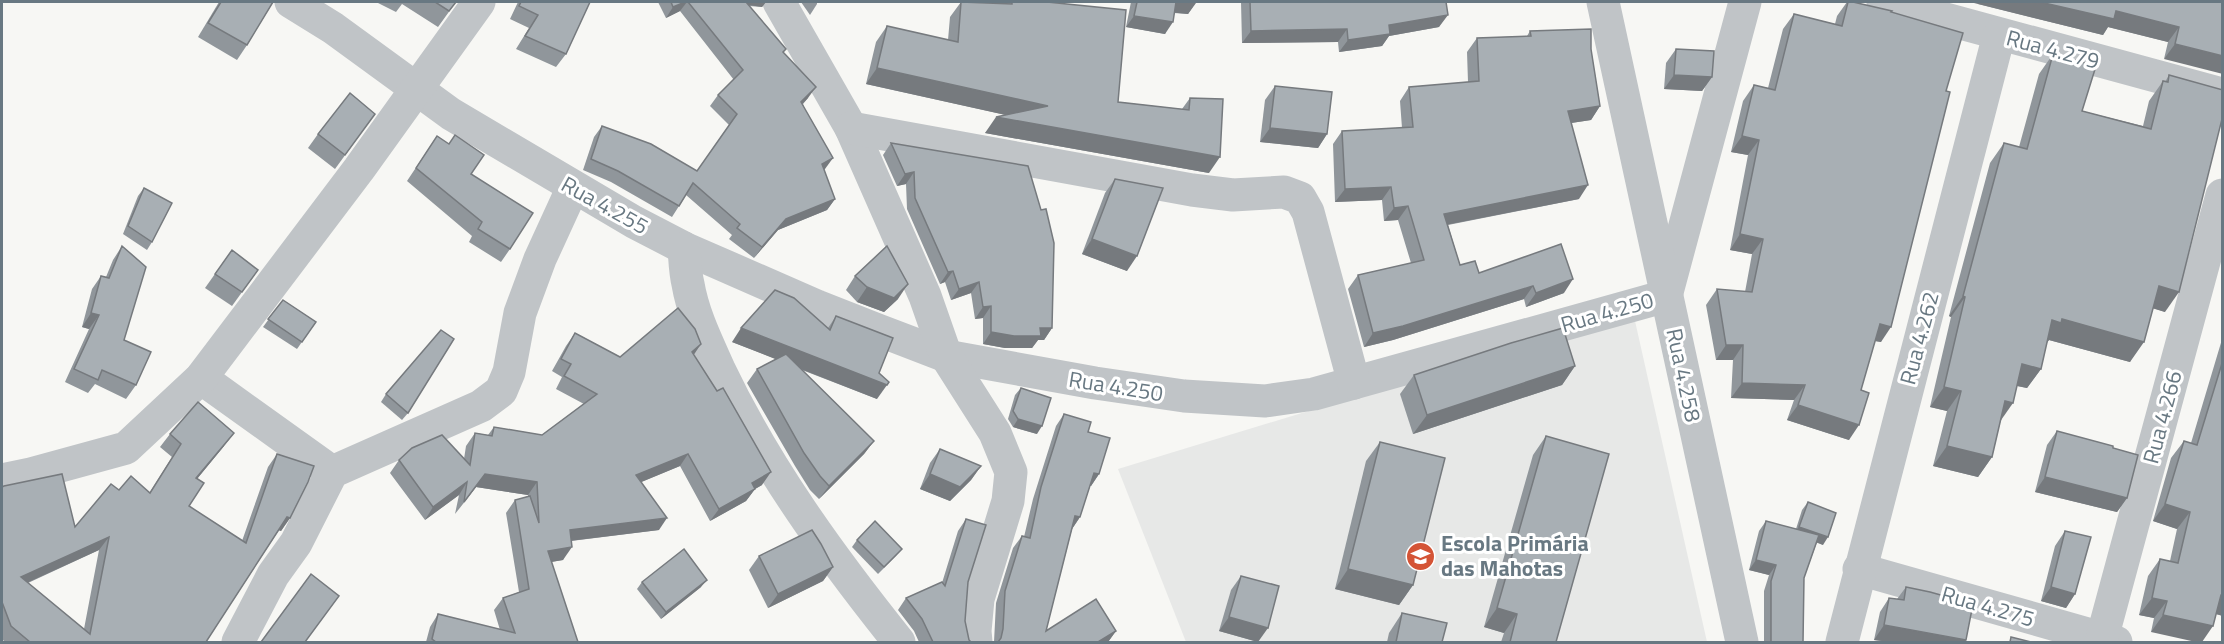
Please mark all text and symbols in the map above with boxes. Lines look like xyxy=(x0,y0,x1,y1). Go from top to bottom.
street label: Rua 4.279 xyxy=(2003,20,2103,78)
street label: Rua 4.255 xyxy=(555,167,655,243)
street label: Rua 4.250 xyxy=(1557,283,1657,341)
street label: Rua 4.262 xyxy=(1890,288,1948,388)
street label: Rua 4.258 xyxy=(1657,325,1711,425)
street label: Rua 4.250 xyxy=(1066,362,1166,410)
street label: Rua 4.266 xyxy=(2133,367,2191,467)
place label: Escola Primária das Mahotas xyxy=(1441,526,1589,585)
school or university icon: Escola Primária das Mahotas xyxy=(1404,540,1436,572)
street label: Rua 4.275 xyxy=(1938,577,2038,635)

